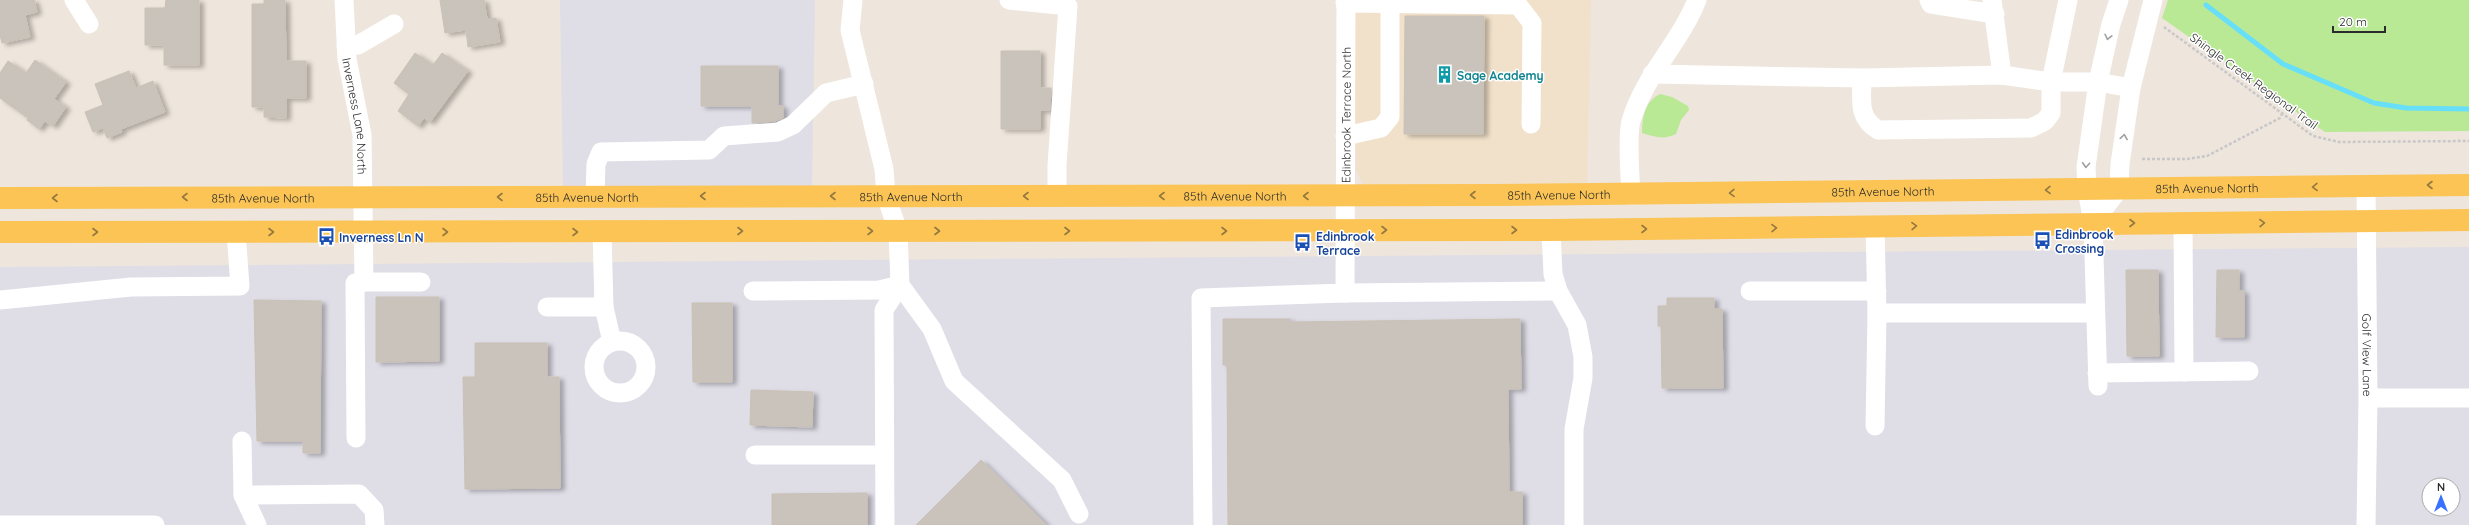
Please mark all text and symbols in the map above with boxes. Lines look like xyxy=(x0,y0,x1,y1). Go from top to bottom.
scale bar xyxy=(2333,8,2385,34)
text: 20 m xyxy=(2339,14,2367,29)
street label: Shingle Creek Regional Trail xyxy=(2187,30,2321,132)
one-way arrow xyxy=(2104,34,2112,40)
street label: Edinbrook Terrace North xyxy=(1338,47,1353,183)
street label: Inverness Lane North xyxy=(339,56,370,175)
building icon: Sage Academy xyxy=(1434,65,1454,85)
place label: Sage Academy xyxy=(1457,68,1544,83)
one-way arrow xyxy=(2119,134,2128,140)
one-way arrow xyxy=(2082,162,2091,168)
street label: 85th Avenue North xyxy=(2155,180,2259,196)
one-way arrow xyxy=(2427,181,2433,190)
street label: 85th Avenue North xyxy=(1831,183,1935,199)
one-way arrow xyxy=(2312,183,2318,191)
one-way arrow xyxy=(2045,185,2051,194)
street label: 85th Avenue North xyxy=(1507,186,1611,202)
street label: 85th Avenue North xyxy=(1183,188,1287,203)
street label: 85th Avenue North xyxy=(535,189,639,204)
street label: 85th Avenue North xyxy=(859,189,963,204)
one-way arrow xyxy=(1729,189,1735,197)
street label: 85th Avenue North xyxy=(211,190,315,205)
one-way arrow xyxy=(1470,191,1476,199)
one-way arrow xyxy=(700,192,706,200)
one-way arrow xyxy=(830,192,836,200)
one-way arrow xyxy=(1023,192,1029,200)
one-way arrow xyxy=(1159,192,1165,200)
one-way arrow xyxy=(1303,192,1309,200)
one-way arrow xyxy=(182,193,188,201)
one-way arrow xyxy=(497,193,503,201)
one-way arrow xyxy=(52,194,58,202)
one-way arrow xyxy=(2259,218,2265,227)
one-way arrow xyxy=(2129,219,2135,227)
one-way arrow xyxy=(1911,222,1917,230)
one-way arrow xyxy=(1771,224,1777,232)
one-way arrow xyxy=(1641,225,1647,233)
one-way arrow xyxy=(1381,226,1387,234)
one-way arrow xyxy=(1511,226,1517,234)
bus stop icon: Inverness Ln N xyxy=(316,227,336,247)
one-way arrow xyxy=(737,227,743,235)
one-way arrow xyxy=(867,227,873,235)
one-way arrow xyxy=(934,227,940,235)
one-way arrow xyxy=(1064,227,1070,235)
one-way arrow xyxy=(1221,227,1227,235)
place label: Edinbrook Crossing xyxy=(2055,227,2114,256)
one-way arrow xyxy=(92,228,98,236)
one-way arrow xyxy=(268,228,274,236)
one-way arrow xyxy=(442,228,448,236)
one-way arrow xyxy=(572,228,578,236)
place label: Edinbrook Terrace xyxy=(1316,229,1375,258)
place label: Inverness Ln N xyxy=(339,230,424,245)
bus stop icon: Edinbrook Crossing xyxy=(2032,231,2052,251)
bus stop icon: Edinbrook Terrace xyxy=(1293,233,1313,253)
street label: Golf View Lane xyxy=(2360,313,2375,397)
north arrow xyxy=(2421,477,2461,517)
text: N xyxy=(2437,480,2445,494)

